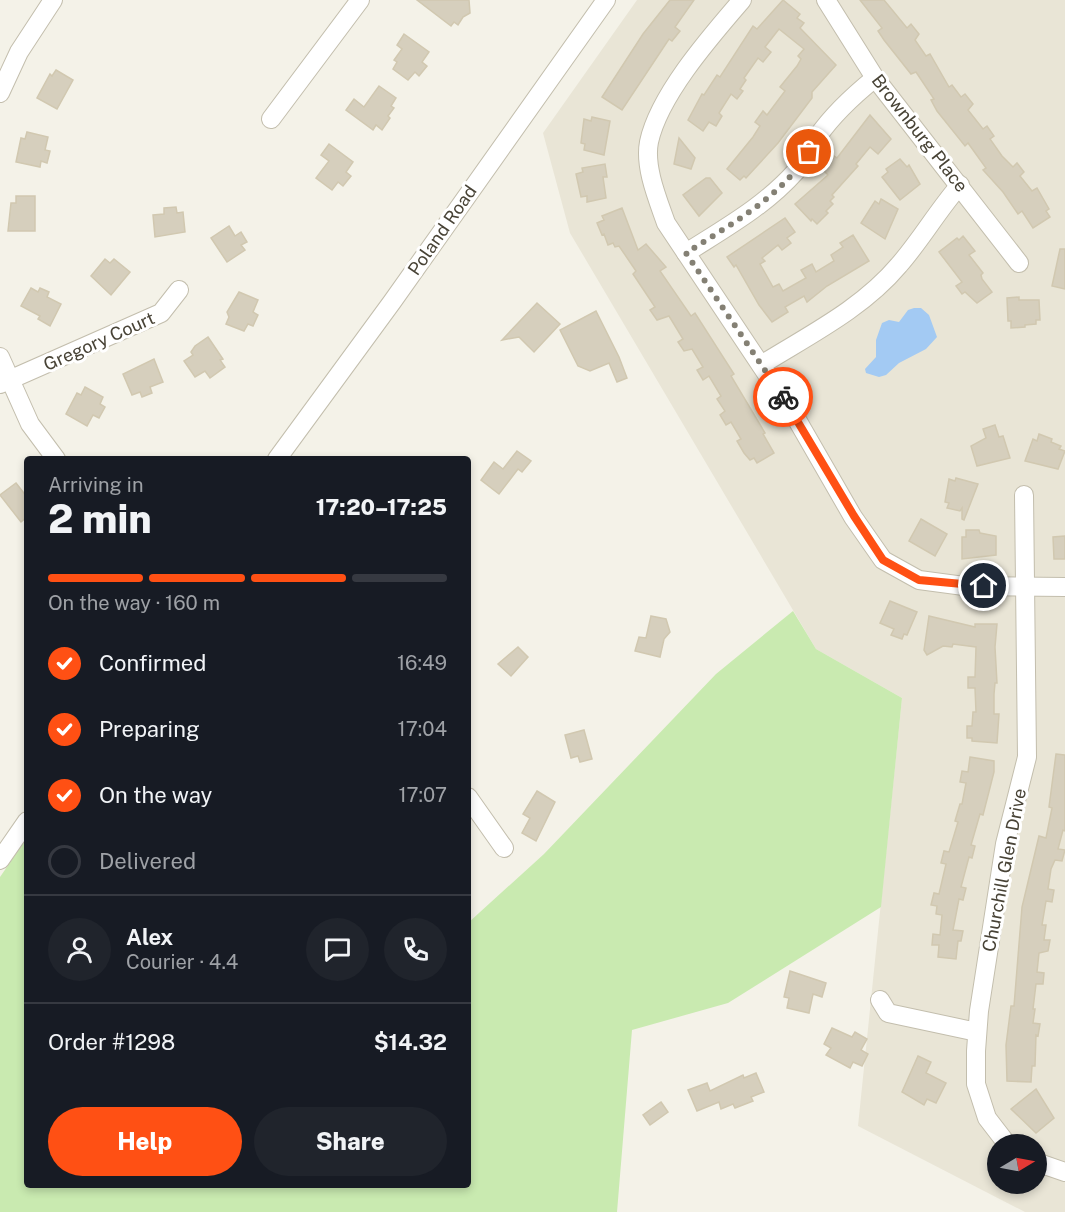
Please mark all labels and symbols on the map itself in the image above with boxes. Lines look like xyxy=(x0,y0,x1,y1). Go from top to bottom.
street label: Brownburg Place xyxy=(867,70,973,196)
pin xyxy=(783,126,834,177)
street label: Poland Road xyxy=(403,181,481,279)
street label: Gregory Court xyxy=(40,307,158,375)
courier xyxy=(753,367,813,427)
pin xyxy=(958,560,1009,611)
street label: Churchill Glen Drive xyxy=(978,786,1030,954)
north arrow xyxy=(987,1134,1047,1194)

